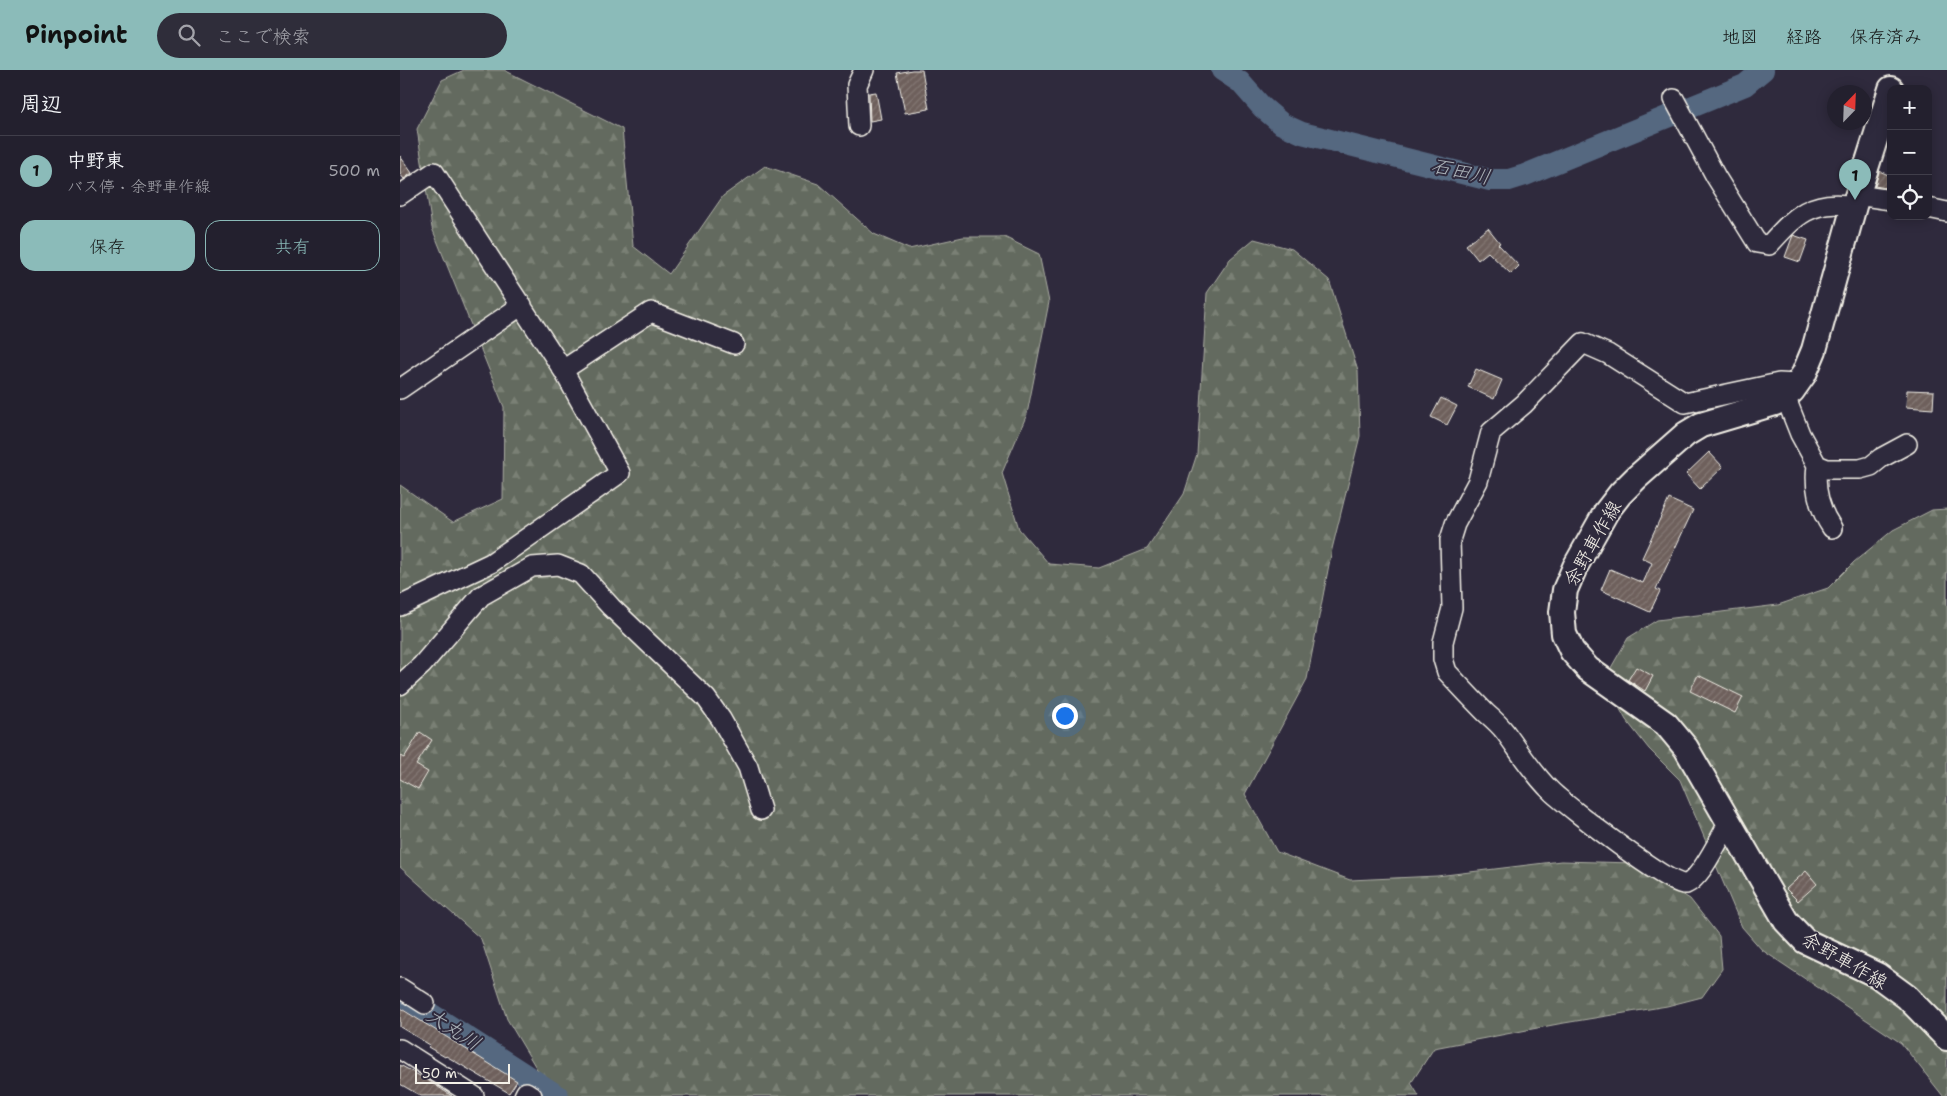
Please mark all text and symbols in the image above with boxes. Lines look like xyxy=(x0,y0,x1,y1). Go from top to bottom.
search box xyxy=(157,13,507,58)
text: Pinpoint xyxy=(25,19,127,51)
icon: search xyxy=(175,21,203,49)
text: ここで検索 xyxy=(215,24,310,49)
text: 地図 xyxy=(1722,25,1758,49)
text: 経路 xyxy=(1786,25,1822,49)
text: 保存済み xyxy=(1850,25,1922,49)
north arrow xyxy=(1827,85,1872,130)
map controls xyxy=(1887,85,1932,220)
button: + xyxy=(1887,85,1932,130)
text: 周辺 xyxy=(20,90,62,118)
button: − xyxy=(1887,130,1932,175)
text: 中野東 xyxy=(67,148,124,173)
water label: 石田川 xyxy=(1429,152,1493,190)
pin: 1 xyxy=(1839,159,1871,200)
text: 1 xyxy=(32,160,40,181)
text: 500 m xyxy=(329,160,380,181)
button: locate xyxy=(1887,175,1932,220)
text: バス停 · 余野車作線 xyxy=(67,176,210,197)
button: 保存 xyxy=(20,220,195,271)
button: 共有 xyxy=(205,220,380,271)
street label: 余野車作線 xyxy=(1558,496,1627,591)
your location xyxy=(1052,703,1078,729)
street label: 余野車作線 xyxy=(1797,926,1892,995)
water label: 大丸川 xyxy=(422,1002,486,1056)
scale bar xyxy=(415,1061,510,1084)
text: 50 m xyxy=(422,1064,457,1082)

